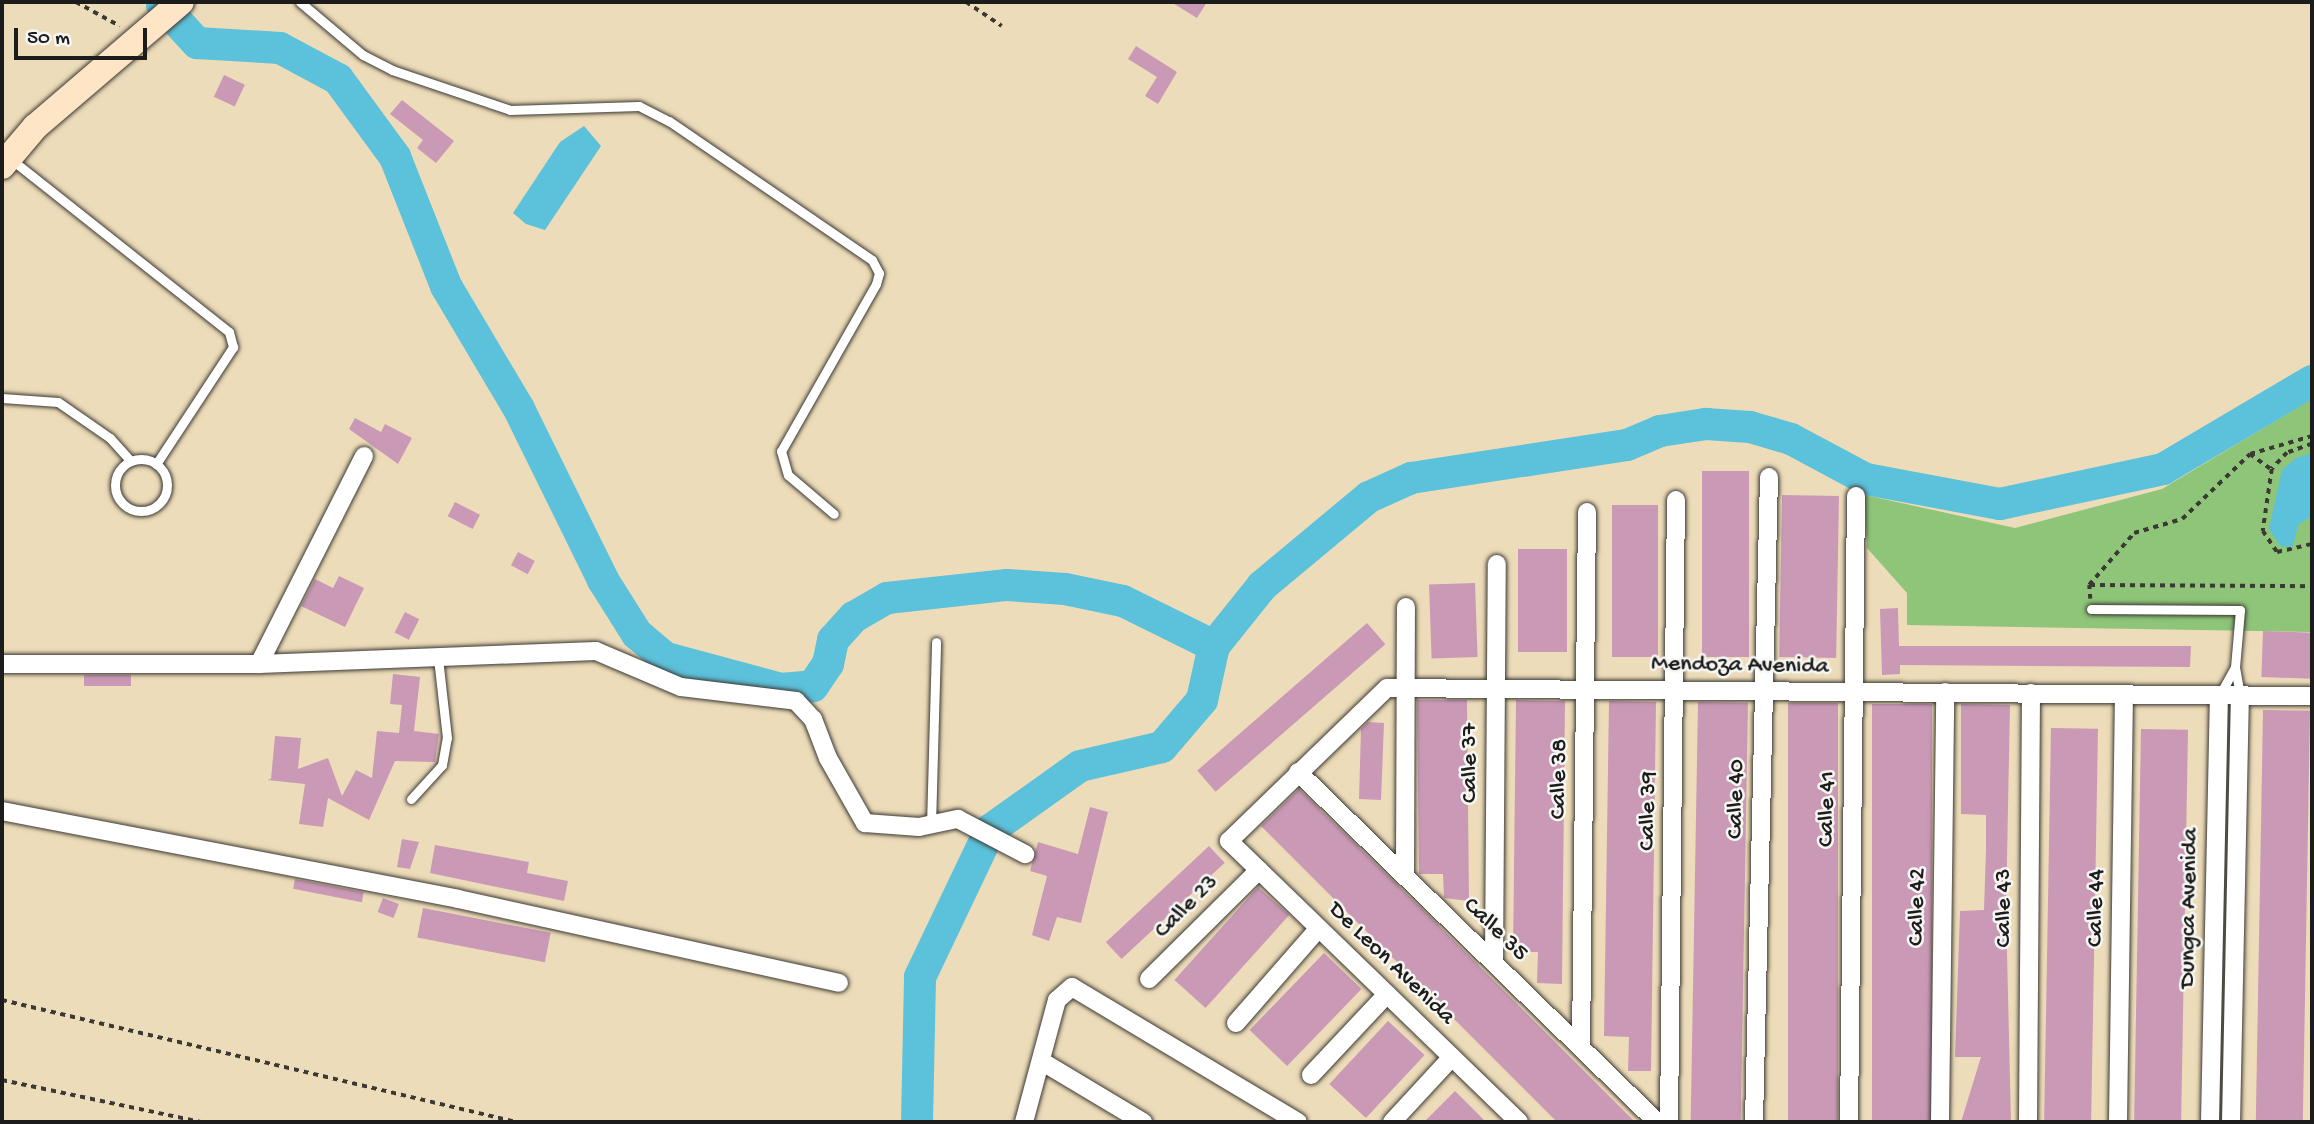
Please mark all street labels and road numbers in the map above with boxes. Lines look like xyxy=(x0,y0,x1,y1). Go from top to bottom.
street label: Mendoza Avenida xyxy=(1651,650,1829,682)
street label: Calle 37 xyxy=(1457,723,1485,803)
street label: Calle 38 xyxy=(1545,738,1575,820)
street label: Calle 40 xyxy=(1722,759,1752,839)
street label: Calle 39 xyxy=(1634,771,1664,851)
street label: Calle 41 xyxy=(1813,771,1843,847)
street label: Dungca Avenida xyxy=(2174,828,2206,988)
street label: Calle 42 xyxy=(1903,868,1933,946)
street label: Calle 23 xyxy=(1149,869,1225,945)
street label: Calle 43 xyxy=(1991,869,2019,947)
street label: Calle 44 xyxy=(2082,869,2112,947)
street label: Calle 35 xyxy=(1456,892,1534,968)
street label: De Leon Avenida xyxy=(1321,896,1461,1032)

